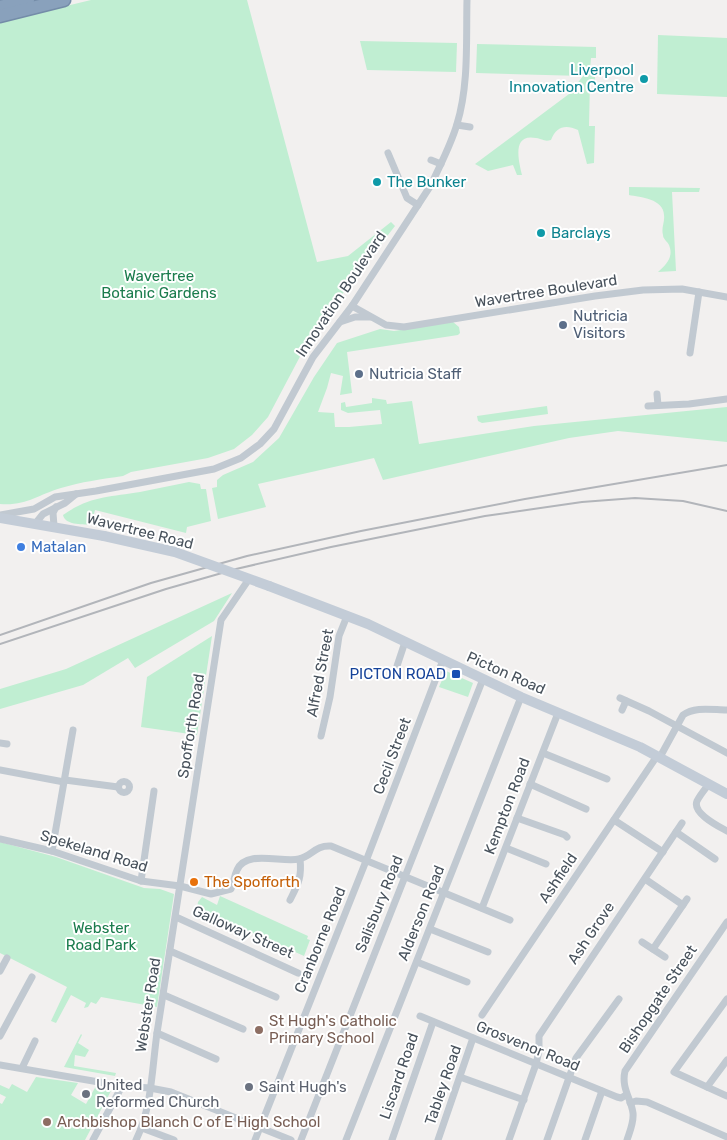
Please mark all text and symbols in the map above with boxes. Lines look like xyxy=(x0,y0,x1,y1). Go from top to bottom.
place label: Liverpool Innovation Centre xyxy=(509,61,634,96)
marker: Liverpool Innovation Centre xyxy=(638,73,650,85)
place label: The Bunker xyxy=(387,173,467,191)
marker: The Bunker xyxy=(371,176,383,188)
place label: Barclays xyxy=(551,224,611,242)
marker: Barclays xyxy=(535,227,547,239)
street label: Innovation Boulevard xyxy=(292,228,390,360)
park label: Wavertree Botanic Gardens xyxy=(101,267,217,302)
street label: Wavertree Boulevard xyxy=(473,271,619,311)
place label: Nutricia Visitors xyxy=(573,307,628,342)
marker: Nutricia Visitors xyxy=(557,319,569,331)
place label: Nutricia Staff xyxy=(369,365,462,383)
marker: Nutricia Staff xyxy=(353,368,365,380)
street label: Wavertree Road xyxy=(85,509,195,553)
place label: Matalan xyxy=(31,538,86,556)
marker: Matalan xyxy=(15,541,27,553)
street label: Alfred Street xyxy=(303,627,337,719)
street label: Picton Road xyxy=(464,648,548,698)
place label: PICTON ROAD xyxy=(349,665,446,683)
marker: PICTON ROAD xyxy=(450,668,462,680)
street label: Spofforth Road xyxy=(174,672,208,780)
street label: Cecil Street xyxy=(369,715,415,797)
street label: Kempton Road xyxy=(480,755,534,857)
street label: Spekeland Road xyxy=(38,826,150,876)
street label: Ashfield xyxy=(535,850,581,906)
street label: Salisbury Road xyxy=(351,853,407,955)
street label: Alderson Road xyxy=(394,863,448,963)
place label: The Spofforth xyxy=(204,873,300,891)
marker: The Spofforth xyxy=(188,876,200,888)
street label: Cranborne Road xyxy=(291,884,349,996)
street label: Ash Grove xyxy=(564,899,618,967)
street label: Galloway Street xyxy=(190,902,297,962)
park label: Webster Road Park xyxy=(66,919,136,954)
street label: Bishopgate Street xyxy=(615,941,701,1056)
street label: Webster Road xyxy=(132,956,164,1054)
place label: St Hugh's Catholic Primary School xyxy=(269,1012,397,1047)
street label: Grosvenor Road xyxy=(473,1017,583,1075)
marker: St Hugh's Catholic Primary School xyxy=(253,1024,265,1036)
street label: Liscard Road xyxy=(376,1031,422,1121)
street label: Tabley Road xyxy=(421,1043,465,1127)
place label: United Reformed Church xyxy=(96,1076,219,1111)
place label: Saint Hugh's xyxy=(259,1078,347,1096)
marker: Saint Hugh's xyxy=(243,1081,255,1093)
marker: United Reformed Church xyxy=(80,1088,92,1100)
place label: Archbishop Blanch C of E High School xyxy=(57,1113,321,1131)
marker: Archbishop Blanch C of E High School xyxy=(41,1116,53,1128)

